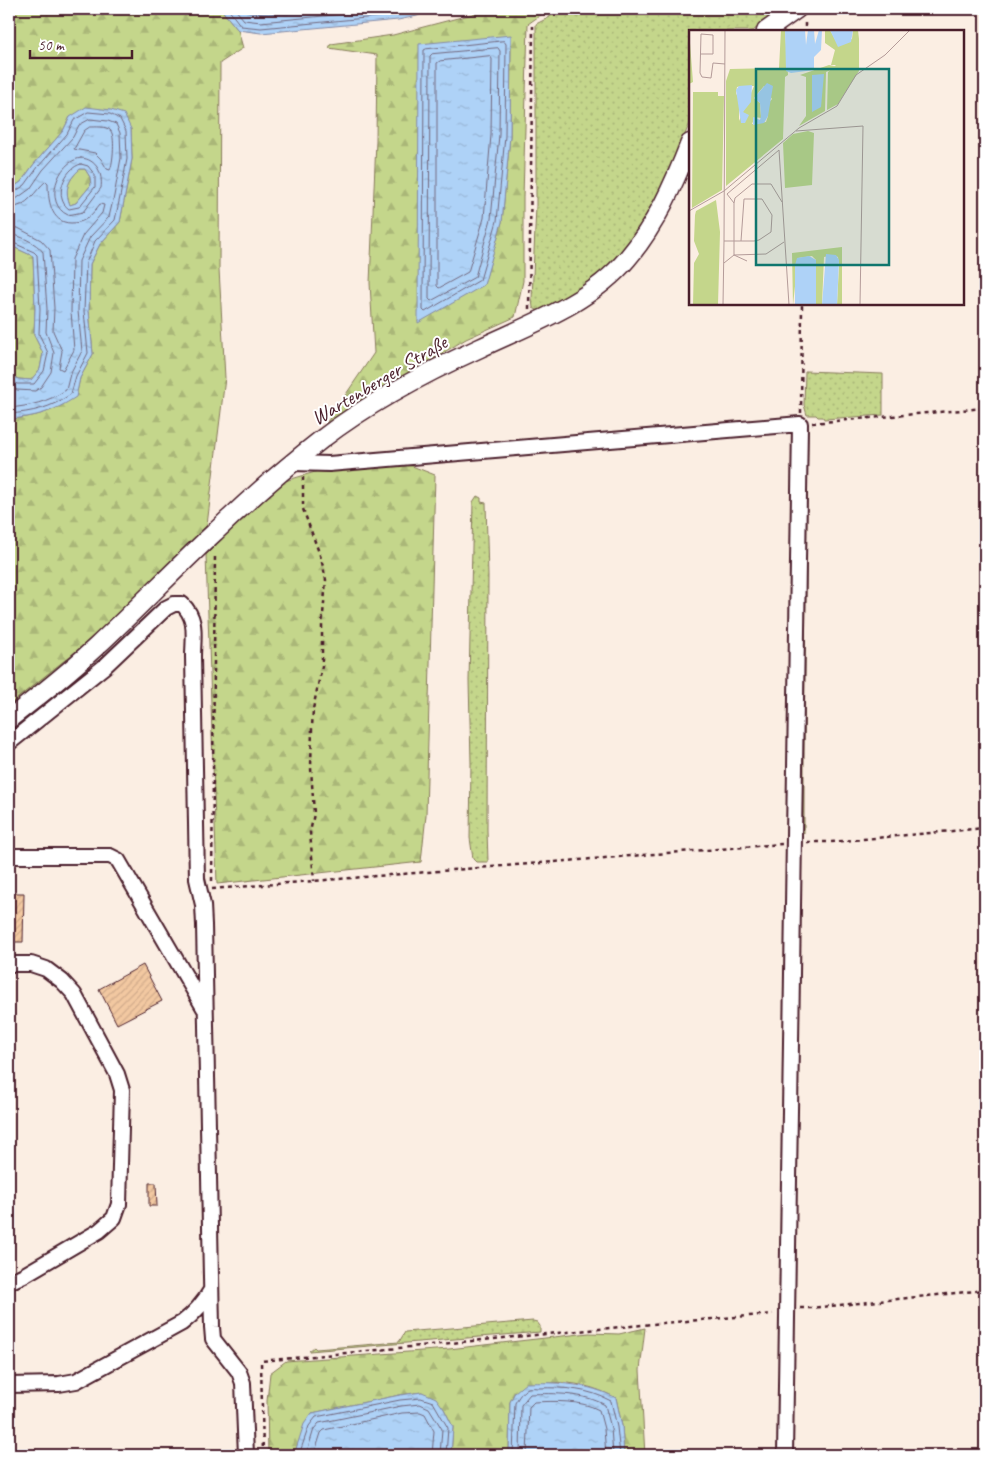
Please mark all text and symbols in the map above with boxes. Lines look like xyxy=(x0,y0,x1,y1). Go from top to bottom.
scale bar xyxy=(30,28,132,60)
inset map xyxy=(689,30,964,305)
text: 50 m xyxy=(38,36,65,55)
street label: Wartenberger Straße xyxy=(306,328,453,431)

